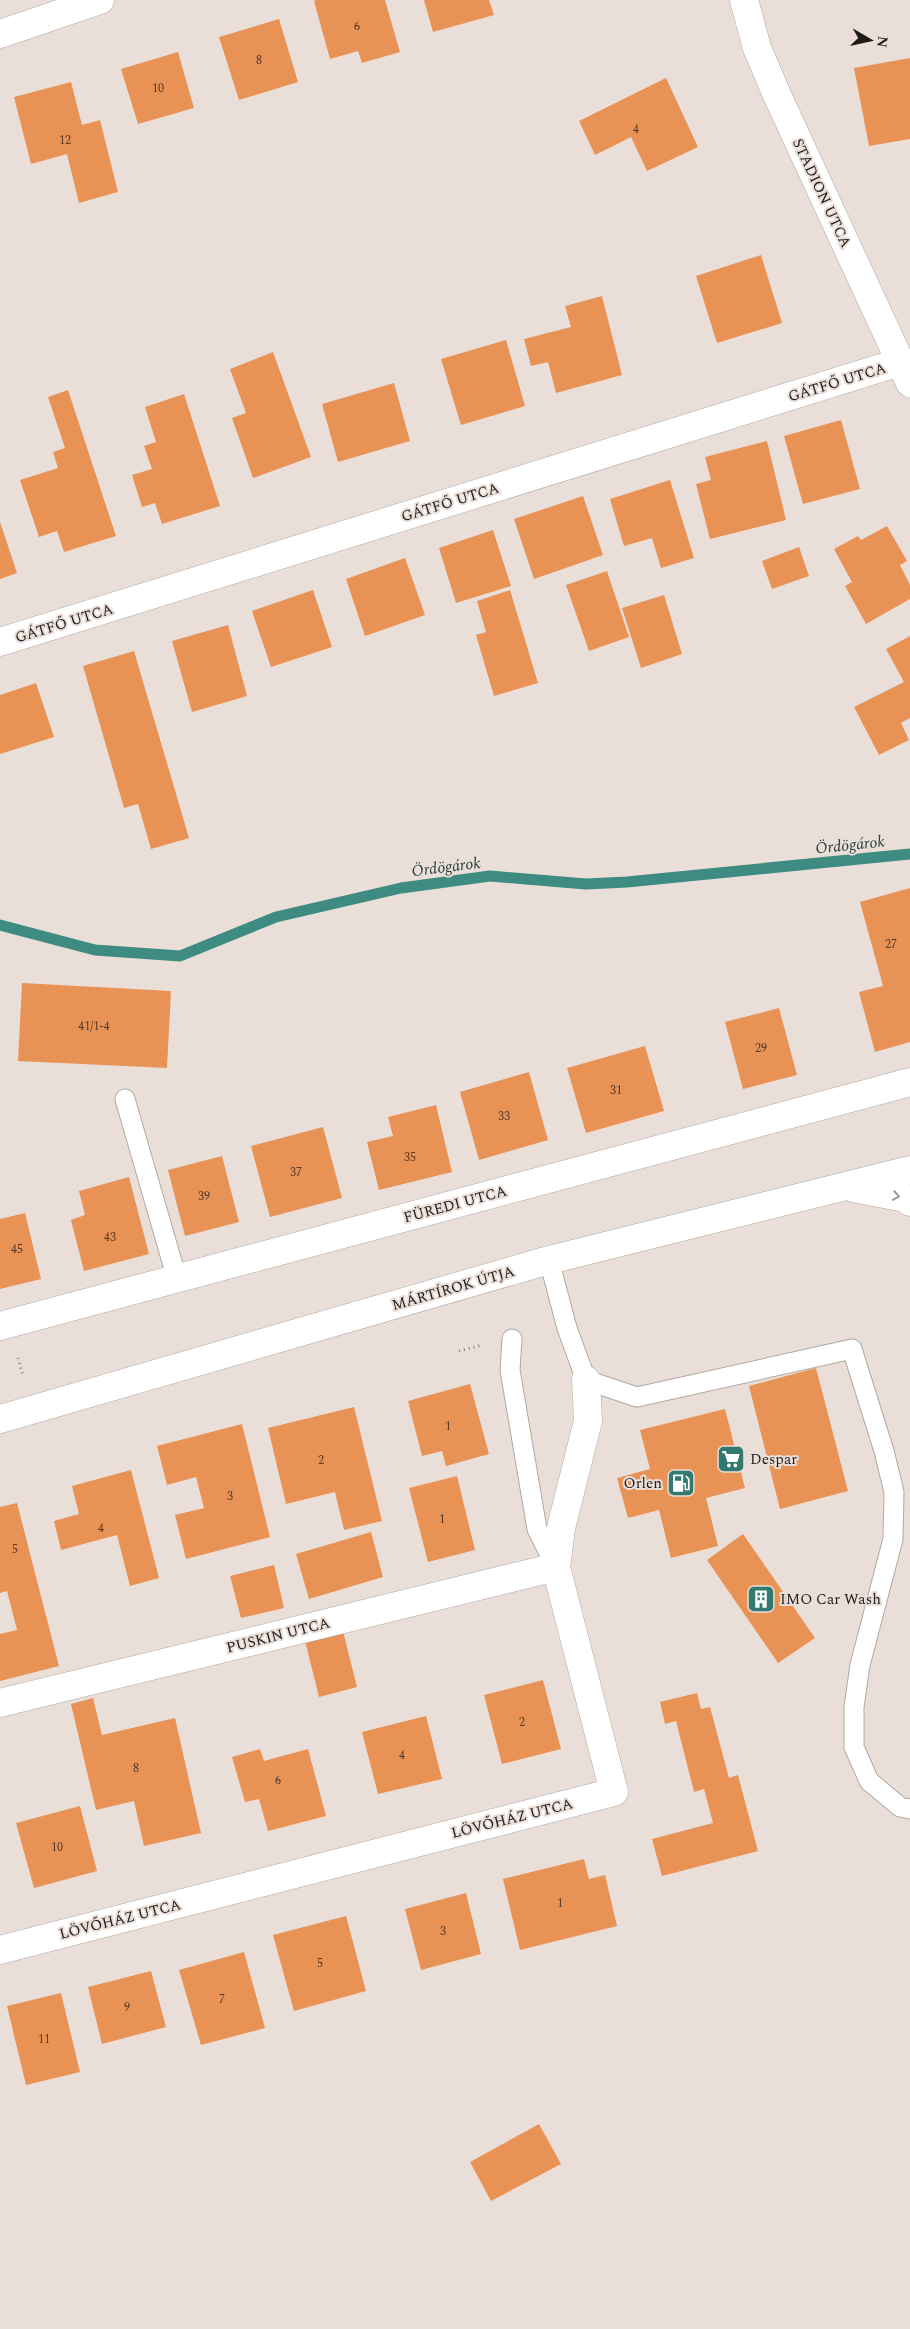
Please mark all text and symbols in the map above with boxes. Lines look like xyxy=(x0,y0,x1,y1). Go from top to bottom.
north arrow xyxy=(845,15,895,65)
house number: 6 xyxy=(354,17,360,36)
text: N xyxy=(871,35,894,49)
house number: 8 xyxy=(256,51,262,70)
house number: 10 xyxy=(152,79,164,98)
house number: 4 xyxy=(633,120,639,139)
house number: 12 xyxy=(59,131,71,150)
street label: STADION UTCA xyxy=(786,135,857,252)
street label: GÁTFŐ UTCA xyxy=(785,357,889,408)
street label: GÁTFŐ UTCA xyxy=(398,477,502,528)
street label: GÁTFŐ UTCA xyxy=(12,598,116,649)
water label: Ördögárok xyxy=(814,829,886,861)
water label: Ördögárok xyxy=(410,851,483,883)
house number: 27 xyxy=(885,935,897,954)
house number: 41/1-4 xyxy=(78,1017,110,1036)
house number: 29 xyxy=(755,1039,767,1058)
house number: 31 xyxy=(610,1081,622,1100)
house number: 33 xyxy=(498,1107,510,1126)
house number: 35 xyxy=(404,1148,416,1167)
house number: 37 xyxy=(290,1163,302,1182)
street label: FÜREDI UTCA xyxy=(401,1180,509,1229)
house number: 39 xyxy=(198,1187,210,1206)
one-way arrow xyxy=(892,1191,901,1201)
house number: 43 xyxy=(104,1228,116,1247)
house number: 45 xyxy=(11,1240,23,1259)
street label: MÁRTÍROK ÚTJA xyxy=(389,1260,517,1317)
house number: 1 xyxy=(445,1417,451,1436)
supermarket icon: Despar xyxy=(716,1444,746,1474)
place label: Despar xyxy=(750,1448,797,1471)
house number: 2 xyxy=(318,1451,324,1470)
fuel station icon: Orlen xyxy=(666,1468,696,1498)
place label: Orlen xyxy=(624,1472,662,1495)
house number: 3 xyxy=(227,1487,233,1506)
house number: 1 xyxy=(439,1510,445,1529)
house number: 4 xyxy=(98,1519,104,1538)
house number: 5 xyxy=(12,1540,18,1559)
building icon: IMO Car Wash xyxy=(746,1584,776,1614)
place label: IMO Car Wash xyxy=(780,1588,881,1611)
street label: PUSKIN UTCA xyxy=(224,1612,332,1659)
house number: 2 xyxy=(519,1713,525,1732)
house number: 4 xyxy=(399,1746,405,1765)
house number: 8 xyxy=(133,1759,139,1778)
house number: 6 xyxy=(275,1771,281,1790)
street label: LÖVŐHÁZ UTCA xyxy=(449,1792,575,1845)
house number: 10 xyxy=(51,1838,63,1857)
street label: LÖVŐHÁZ UTCA xyxy=(57,1893,183,1946)
house number: 1 xyxy=(557,1894,563,1913)
house number: 3 xyxy=(440,1922,446,1941)
house number: 5 xyxy=(317,1954,323,1973)
house number: 7 xyxy=(219,1990,225,2009)
house number: 9 xyxy=(124,1998,130,2017)
house number: 11 xyxy=(38,2030,50,2049)

